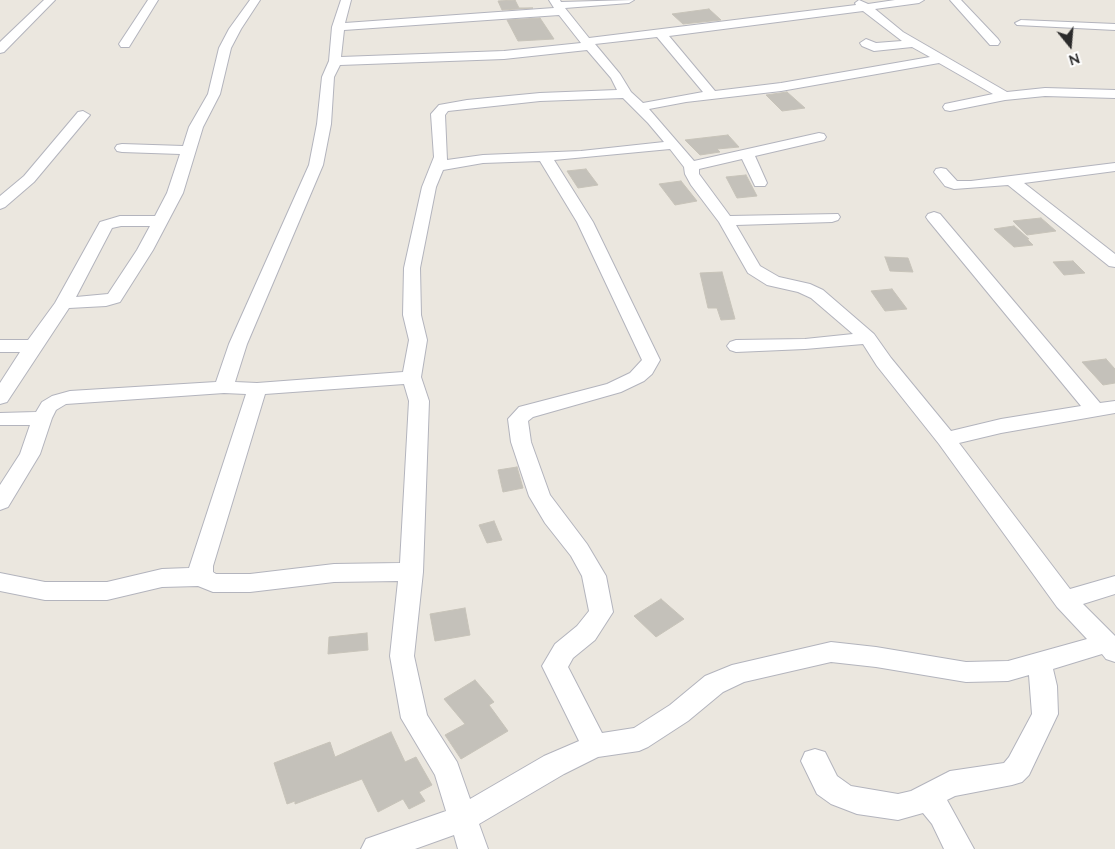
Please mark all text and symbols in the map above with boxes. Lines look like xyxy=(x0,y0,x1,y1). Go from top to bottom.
north arrow xyxy=(1045,20,1095,70)
text: N xyxy=(1067,49,1082,69)

